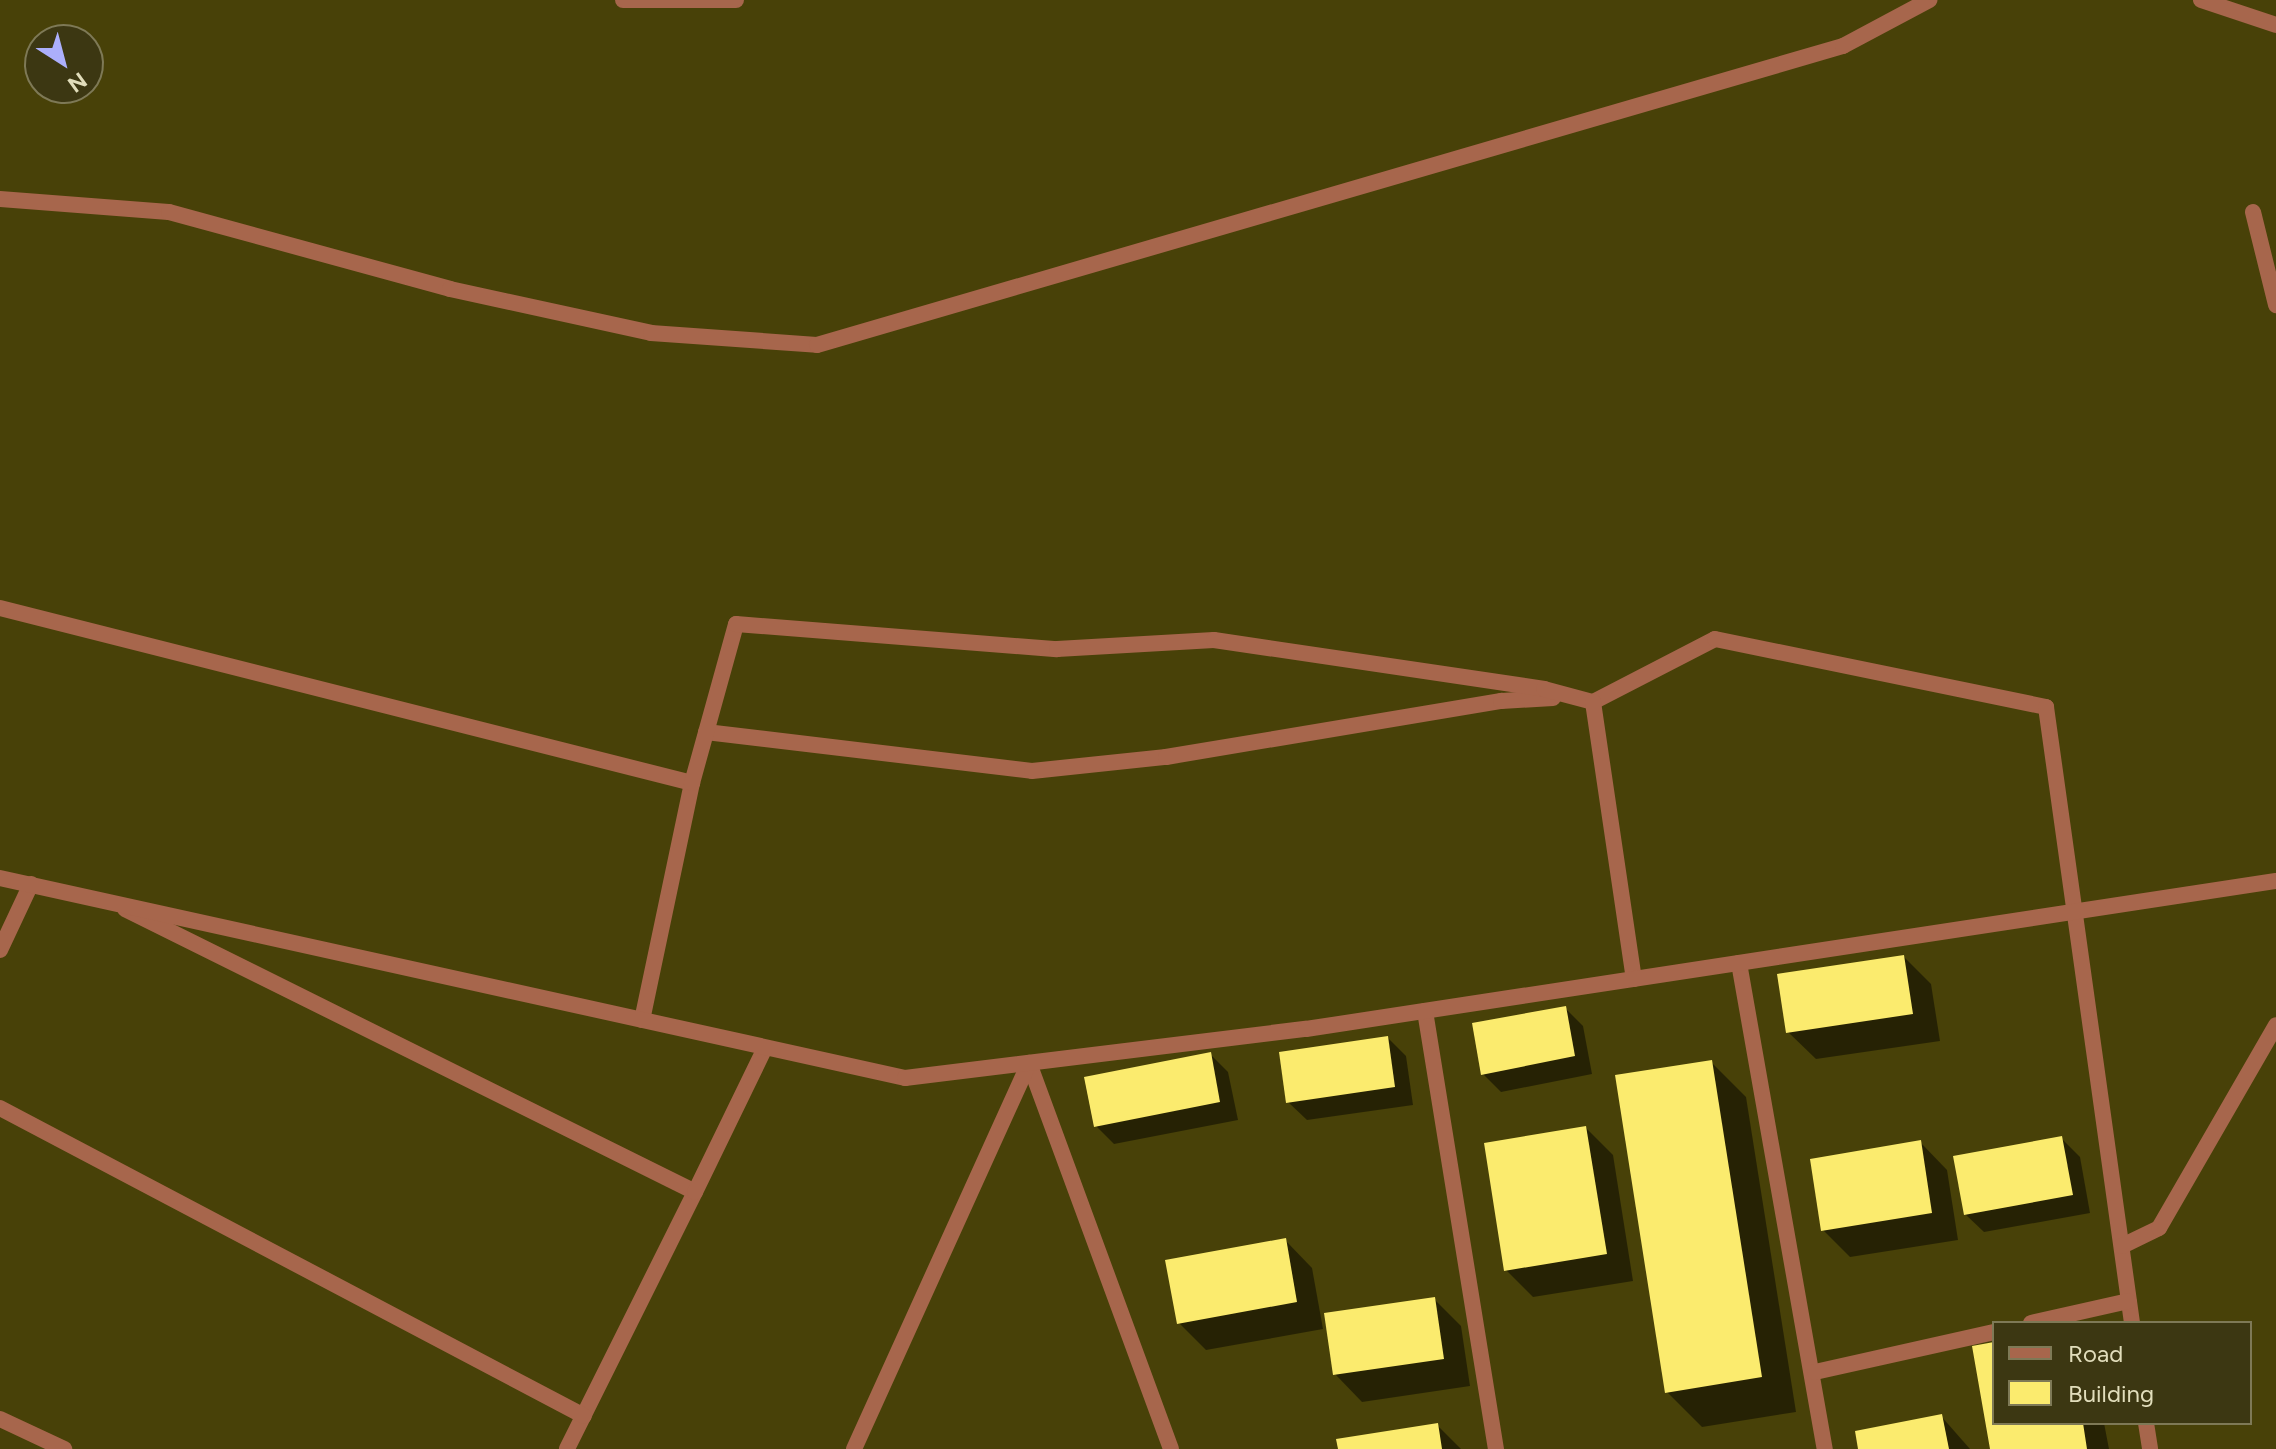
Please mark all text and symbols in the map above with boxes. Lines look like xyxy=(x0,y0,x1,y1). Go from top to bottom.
north arrow xyxy=(24,24,104,104)
text: N xyxy=(62,66,92,98)
legend xyxy=(1992,1321,2252,1425)
text: Road xyxy=(2068,1339,2123,1368)
text: Building xyxy=(2068,1379,2154,1408)

